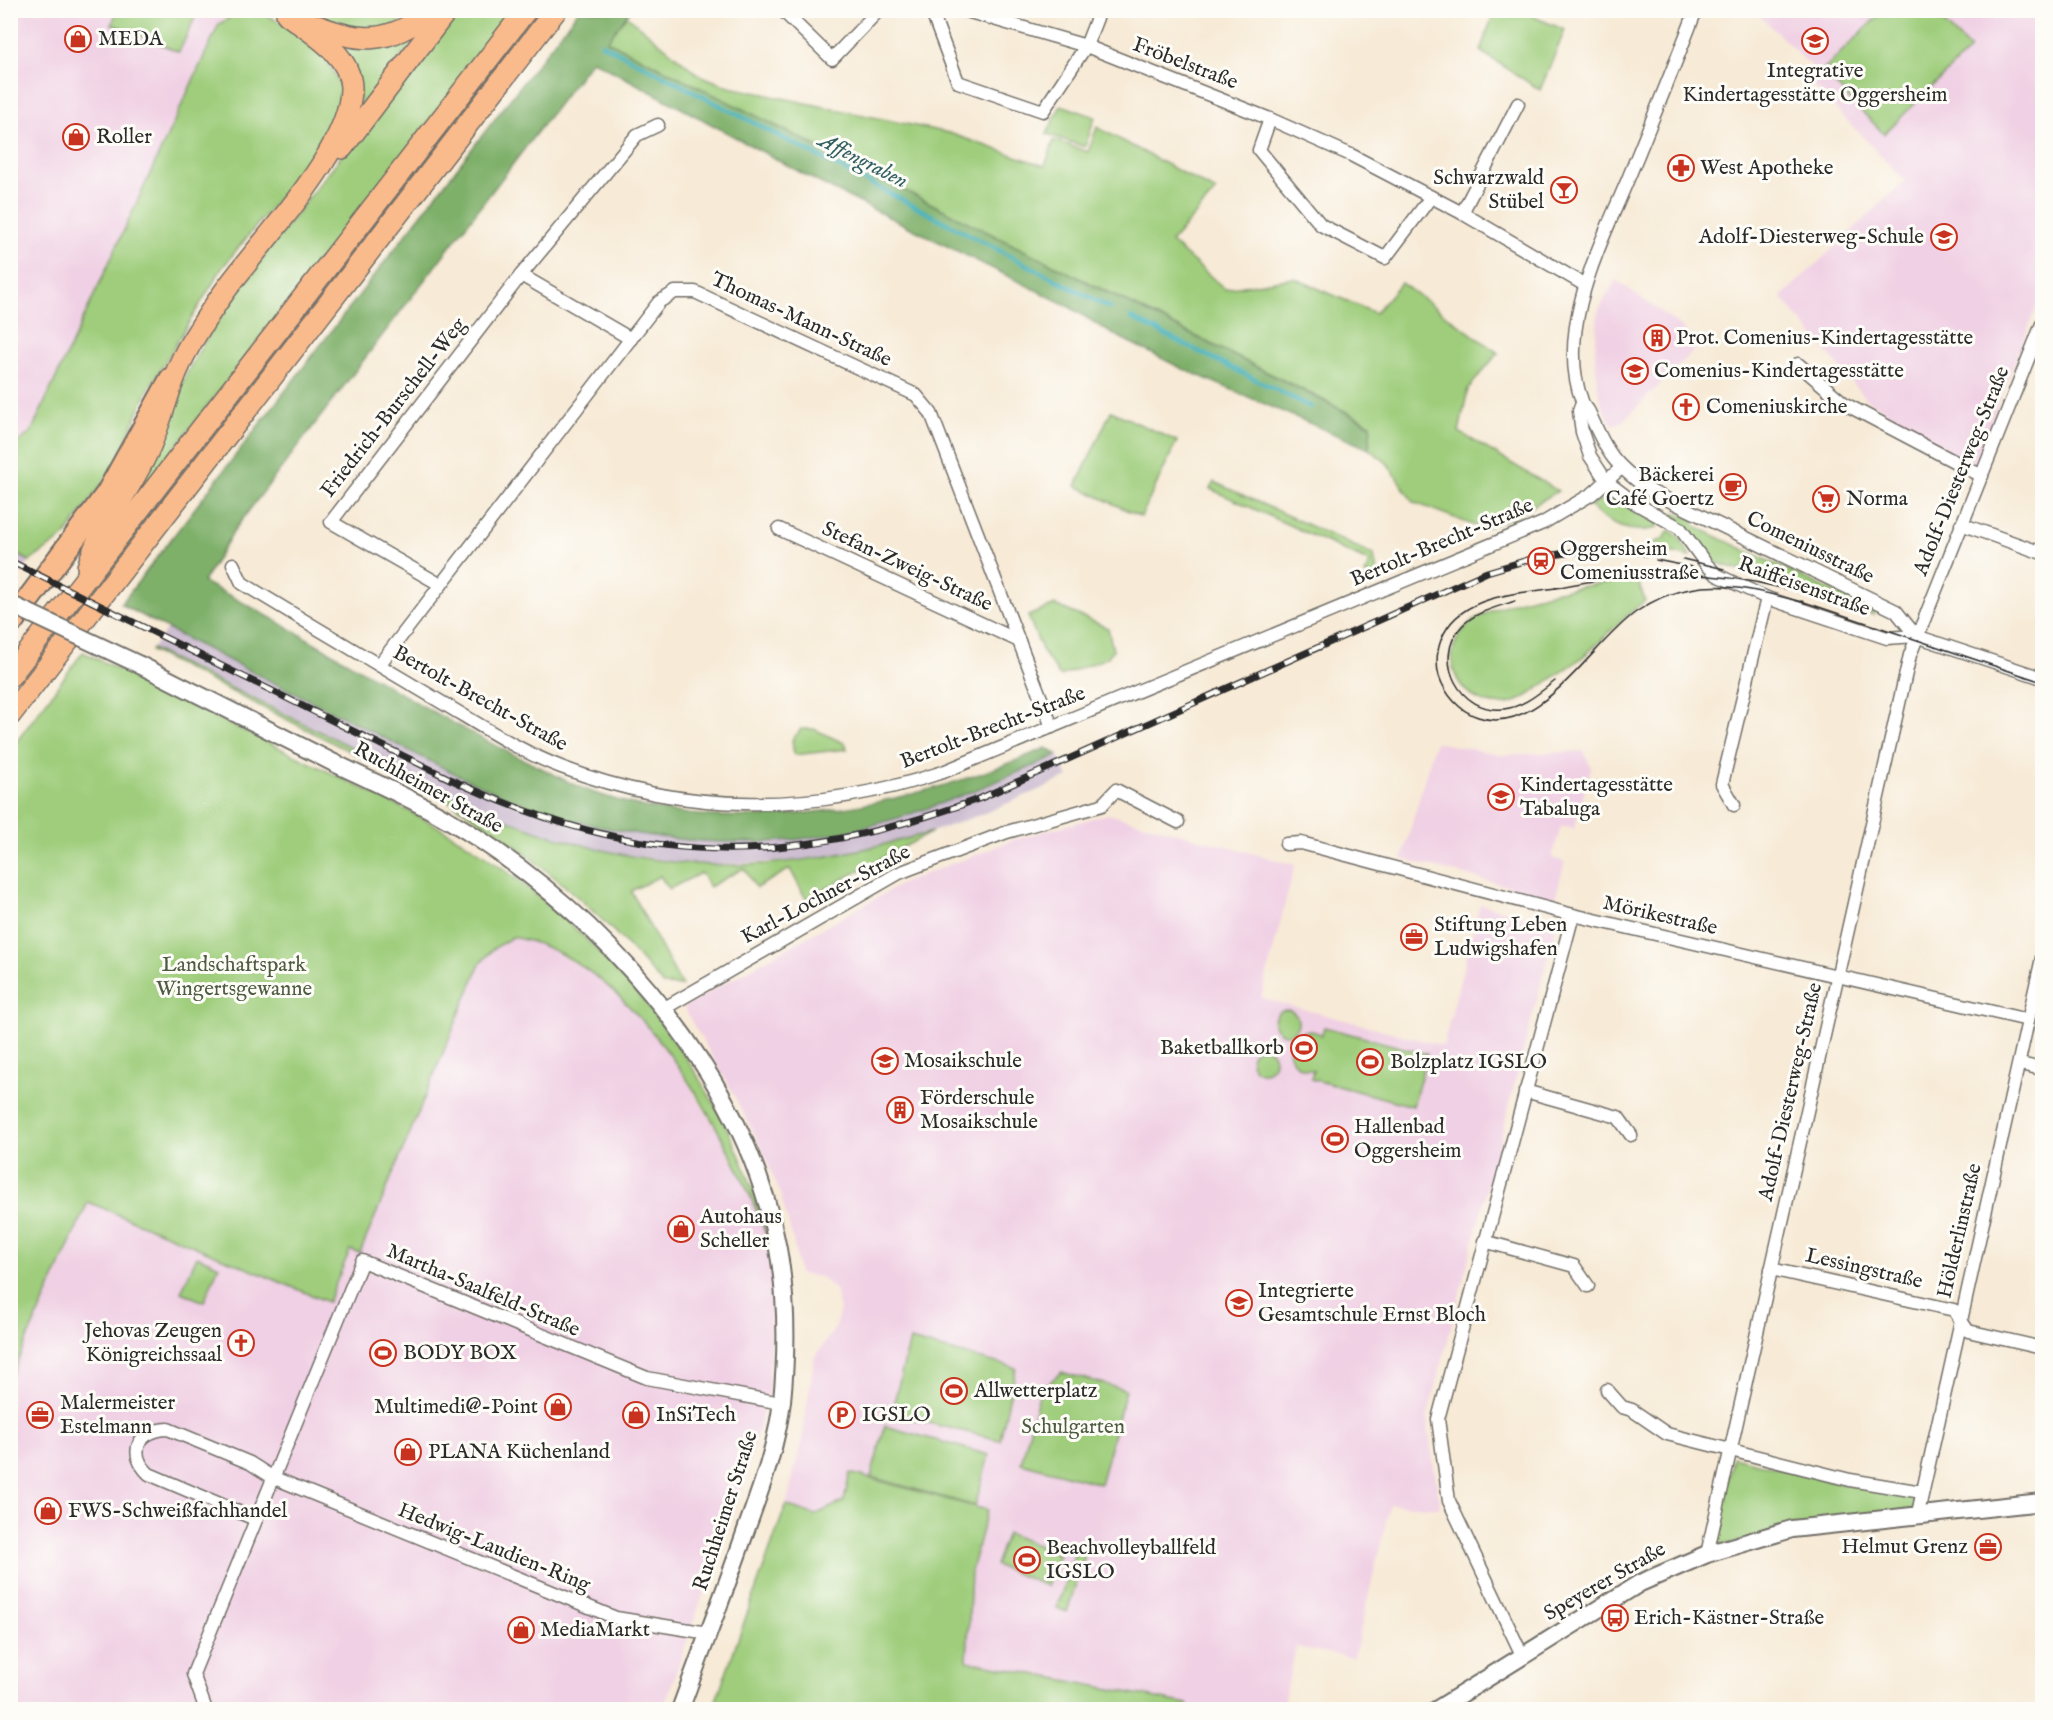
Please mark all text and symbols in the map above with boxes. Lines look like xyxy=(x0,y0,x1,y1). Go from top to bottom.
shop icon: MEDA xyxy=(63,24,93,54)
place label: MEDA xyxy=(98,26,164,53)
school or university icon: Integrative Kindertagesstätte Oggersheim xyxy=(1800,26,1830,56)
street label: Fröbelstraße xyxy=(1129,32,1242,97)
place label: Integrative Kindertagesstätte Oggersheim xyxy=(1682,58,1948,109)
shop icon: Roller xyxy=(61,122,91,152)
place label: Roller xyxy=(96,124,152,151)
water label: Affengraben xyxy=(812,126,912,195)
pharmacy icon: West Apotheke xyxy=(1666,153,1696,183)
place label: West Apotheke xyxy=(1700,155,1834,182)
place label: Schwarzwald Stübel xyxy=(1433,165,1545,216)
bar icon: Schwarzwald Stübel xyxy=(1549,175,1579,205)
school or university icon: Adolf-Diesterweg-Schule xyxy=(1929,222,1959,252)
place label: Adolf-Diesterweg-Schule xyxy=(1698,224,1924,251)
street label: Thomas-Mann-Straße xyxy=(706,266,896,374)
street label: Friedrich-Burschell-Weg xyxy=(315,312,473,503)
building icon: Prot. Comenius-Kindertagesstätte xyxy=(1642,323,1672,353)
place label: Prot. Comenius-Kindertagesstätte xyxy=(1676,325,1974,352)
school or university icon: Comenius-Kindertagesstätte xyxy=(1620,356,1650,386)
place label: Comenius-Kindertagesstätte xyxy=(1654,358,1904,385)
street label: Adolf-Diesterweg-Straße xyxy=(1907,362,2017,581)
church icon: Comeniuskirche xyxy=(1671,392,1701,422)
place label: Comeniuskirche xyxy=(1706,394,1848,421)
place label: Bäckerei Café Goertz xyxy=(1606,462,1714,513)
cafe icon: Bäckerei Café Goertz xyxy=(1718,472,1748,502)
supermarket icon: Norma xyxy=(1811,484,1841,514)
place label: Norma xyxy=(1846,486,1909,513)
street label: Bertolt-Brecht-Straße xyxy=(1347,492,1538,594)
street label: Comeniusstraße xyxy=(1742,505,1879,591)
street label: Stefan-Zweig-Straße xyxy=(817,516,997,618)
place label: Oggersheim Comeniusstraße xyxy=(1560,536,1699,587)
station icon: Oggersheim Comeniusstraße xyxy=(1526,546,1556,576)
street label: Raiffeisenstraße xyxy=(1734,551,1874,623)
street label: Bertolt-Brecht-Straße xyxy=(388,640,573,758)
street label: Bertolt-Brecht-Straße xyxy=(897,680,1090,776)
street label: Ruchheimer Straße xyxy=(349,736,508,840)
place label: Kindertagesstätte Tabaluga xyxy=(1520,772,1673,823)
school or university icon: Kindertagesstätte Tabaluga xyxy=(1486,782,1516,812)
street label: Karl-Lochner-Straße xyxy=(737,839,915,951)
street label: Mörikestraße xyxy=(1600,890,1720,942)
place label: Stiftung Leben Ludwigshafen xyxy=(1434,912,1567,963)
office icon: Stiftung Leben Ludwigshafen xyxy=(1399,922,1429,952)
park label: Landschaftspark Wingertsgewanne xyxy=(156,952,312,1003)
street label: Adolf-Diesterweg-Straße xyxy=(1752,980,1829,1205)
sports icon: Baketballkorb xyxy=(1289,1033,1319,1063)
place label: Baketballkorb xyxy=(1160,1035,1284,1062)
school or university icon: Mosaikschule xyxy=(870,1046,900,1076)
sports icon: Bolzplatz IGSLO xyxy=(1355,1047,1385,1077)
place label: Mosaikschule xyxy=(904,1048,1022,1075)
place label: Bolzplatz IGSLO xyxy=(1390,1049,1547,1076)
place label: Förderschule Mosaikschule xyxy=(920,1085,1038,1136)
building icon: Förderschule Mosaikschule xyxy=(885,1095,915,1125)
place label: Hallenbad Oggersheim xyxy=(1354,1114,1462,1165)
sports icon: Hallenbad Oggersheim xyxy=(1320,1124,1350,1154)
street label: Hölderlinstraße xyxy=(1931,1161,1989,1301)
place label: Autohaus Scheller xyxy=(699,1204,782,1255)
shop icon: Autohaus Scheller xyxy=(666,1214,696,1244)
street label: Martha-Saalfeld-Straße xyxy=(382,1238,584,1344)
street label: Lessingstraße xyxy=(1803,1242,1926,1296)
place label: Integrierte Gesamtschule Ernst Bloch xyxy=(1258,1278,1486,1329)
school or university icon: Integrierte Gesamtschule Ernst Bloch xyxy=(1224,1288,1254,1318)
place label: Jehovas Zeugen Königreichssaal xyxy=(82,1318,222,1369)
church icon: Jehovas Zeugen Königreichssaal xyxy=(226,1328,256,1358)
sports icon: BODY BOX xyxy=(368,1338,398,1368)
place label: BODY BOX xyxy=(403,1340,517,1367)
sports icon: Allwetterplatz xyxy=(939,1376,969,1406)
place label: Allwetterplatz xyxy=(973,1378,1098,1405)
place label: Malermeister Estelmann xyxy=(60,1390,175,1441)
shop icon: Multimedi@-Point xyxy=(543,1392,573,1422)
place label: Multimedi@-Point xyxy=(374,1394,538,1421)
office icon: Malermeister Estelmann xyxy=(25,1400,55,1430)
shop icon: InSiTech xyxy=(621,1400,651,1430)
parking icon: IGSLO xyxy=(827,1400,857,1430)
place label: InSiTech xyxy=(656,1402,736,1429)
place label: IGSLO xyxy=(862,1402,931,1429)
park label: Schulgarten xyxy=(1021,1414,1125,1441)
street label: Ruchheimer Straße xyxy=(687,1427,765,1594)
shop icon: PLANA Küchenland xyxy=(393,1437,423,1467)
place label: PLANA Küchenland xyxy=(428,1439,611,1466)
shop icon: FWS-Schweißfachhandel xyxy=(33,1496,63,1526)
street label: Hedwig-Laudien-Ring xyxy=(394,1497,595,1599)
place label: FWS-Schweißfachhandel xyxy=(68,1498,287,1525)
office icon: Helmut Grenz xyxy=(1973,1532,2003,1562)
place label: Helmut Grenz xyxy=(1841,1534,1968,1561)
place label: Beachvolleyballfeld IGSLO xyxy=(1046,1535,1217,1586)
street label: Speyerer Straße xyxy=(1539,1536,1671,1628)
sports icon: Beachvolleyballfeld IGSLO xyxy=(1012,1545,1042,1575)
bus stop icon: Erich-Kästner-Straße xyxy=(1600,1603,1630,1633)
place label: Erich-Kästner-Straße xyxy=(1634,1605,1824,1632)
shop icon: MediaMarkt xyxy=(506,1615,536,1645)
place label: MediaMarkt xyxy=(540,1617,650,1644)

